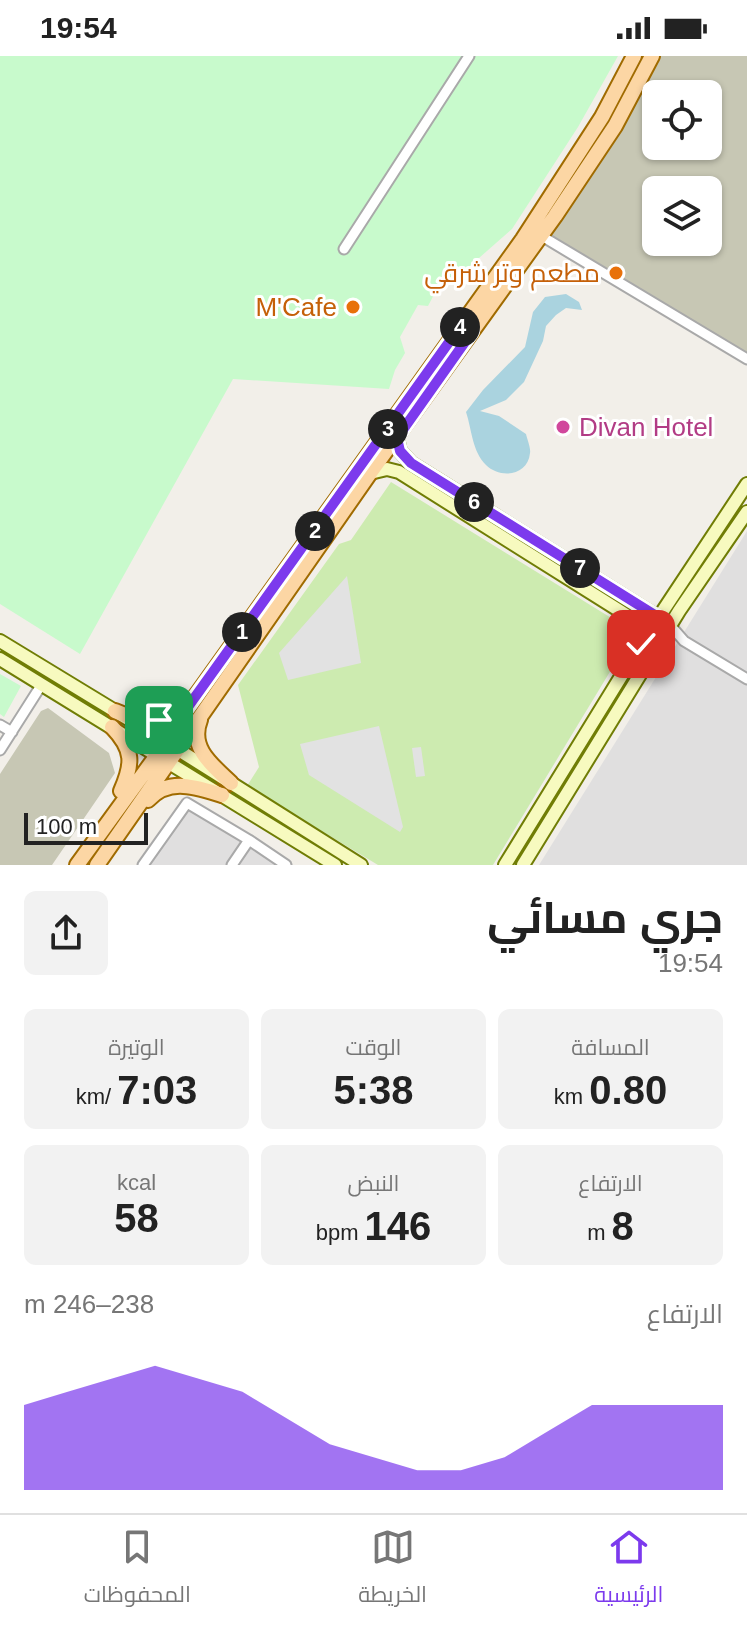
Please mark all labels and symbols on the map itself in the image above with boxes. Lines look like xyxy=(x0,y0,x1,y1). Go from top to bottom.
place label: مطعم وتر شرقي xyxy=(424,258,600,294)
marker: مطعم وتر شرقي xyxy=(607,264,625,282)
place label: M'Cafe xyxy=(255,292,337,322)
marker: M'Cafe xyxy=(344,298,362,316)
pin: 4 xyxy=(440,307,480,347)
pin: 3 xyxy=(368,409,408,449)
place label: Divan Hotel xyxy=(579,412,713,442)
marker: Divan Hotel xyxy=(554,418,572,436)
pin: 6 xyxy=(454,482,494,522)
pin: 2 xyxy=(295,511,335,551)
pin: 7 xyxy=(560,548,600,588)
pin xyxy=(607,610,675,678)
pin: 1 xyxy=(222,612,262,652)
pin xyxy=(125,686,193,754)
scale bar xyxy=(24,809,148,845)

